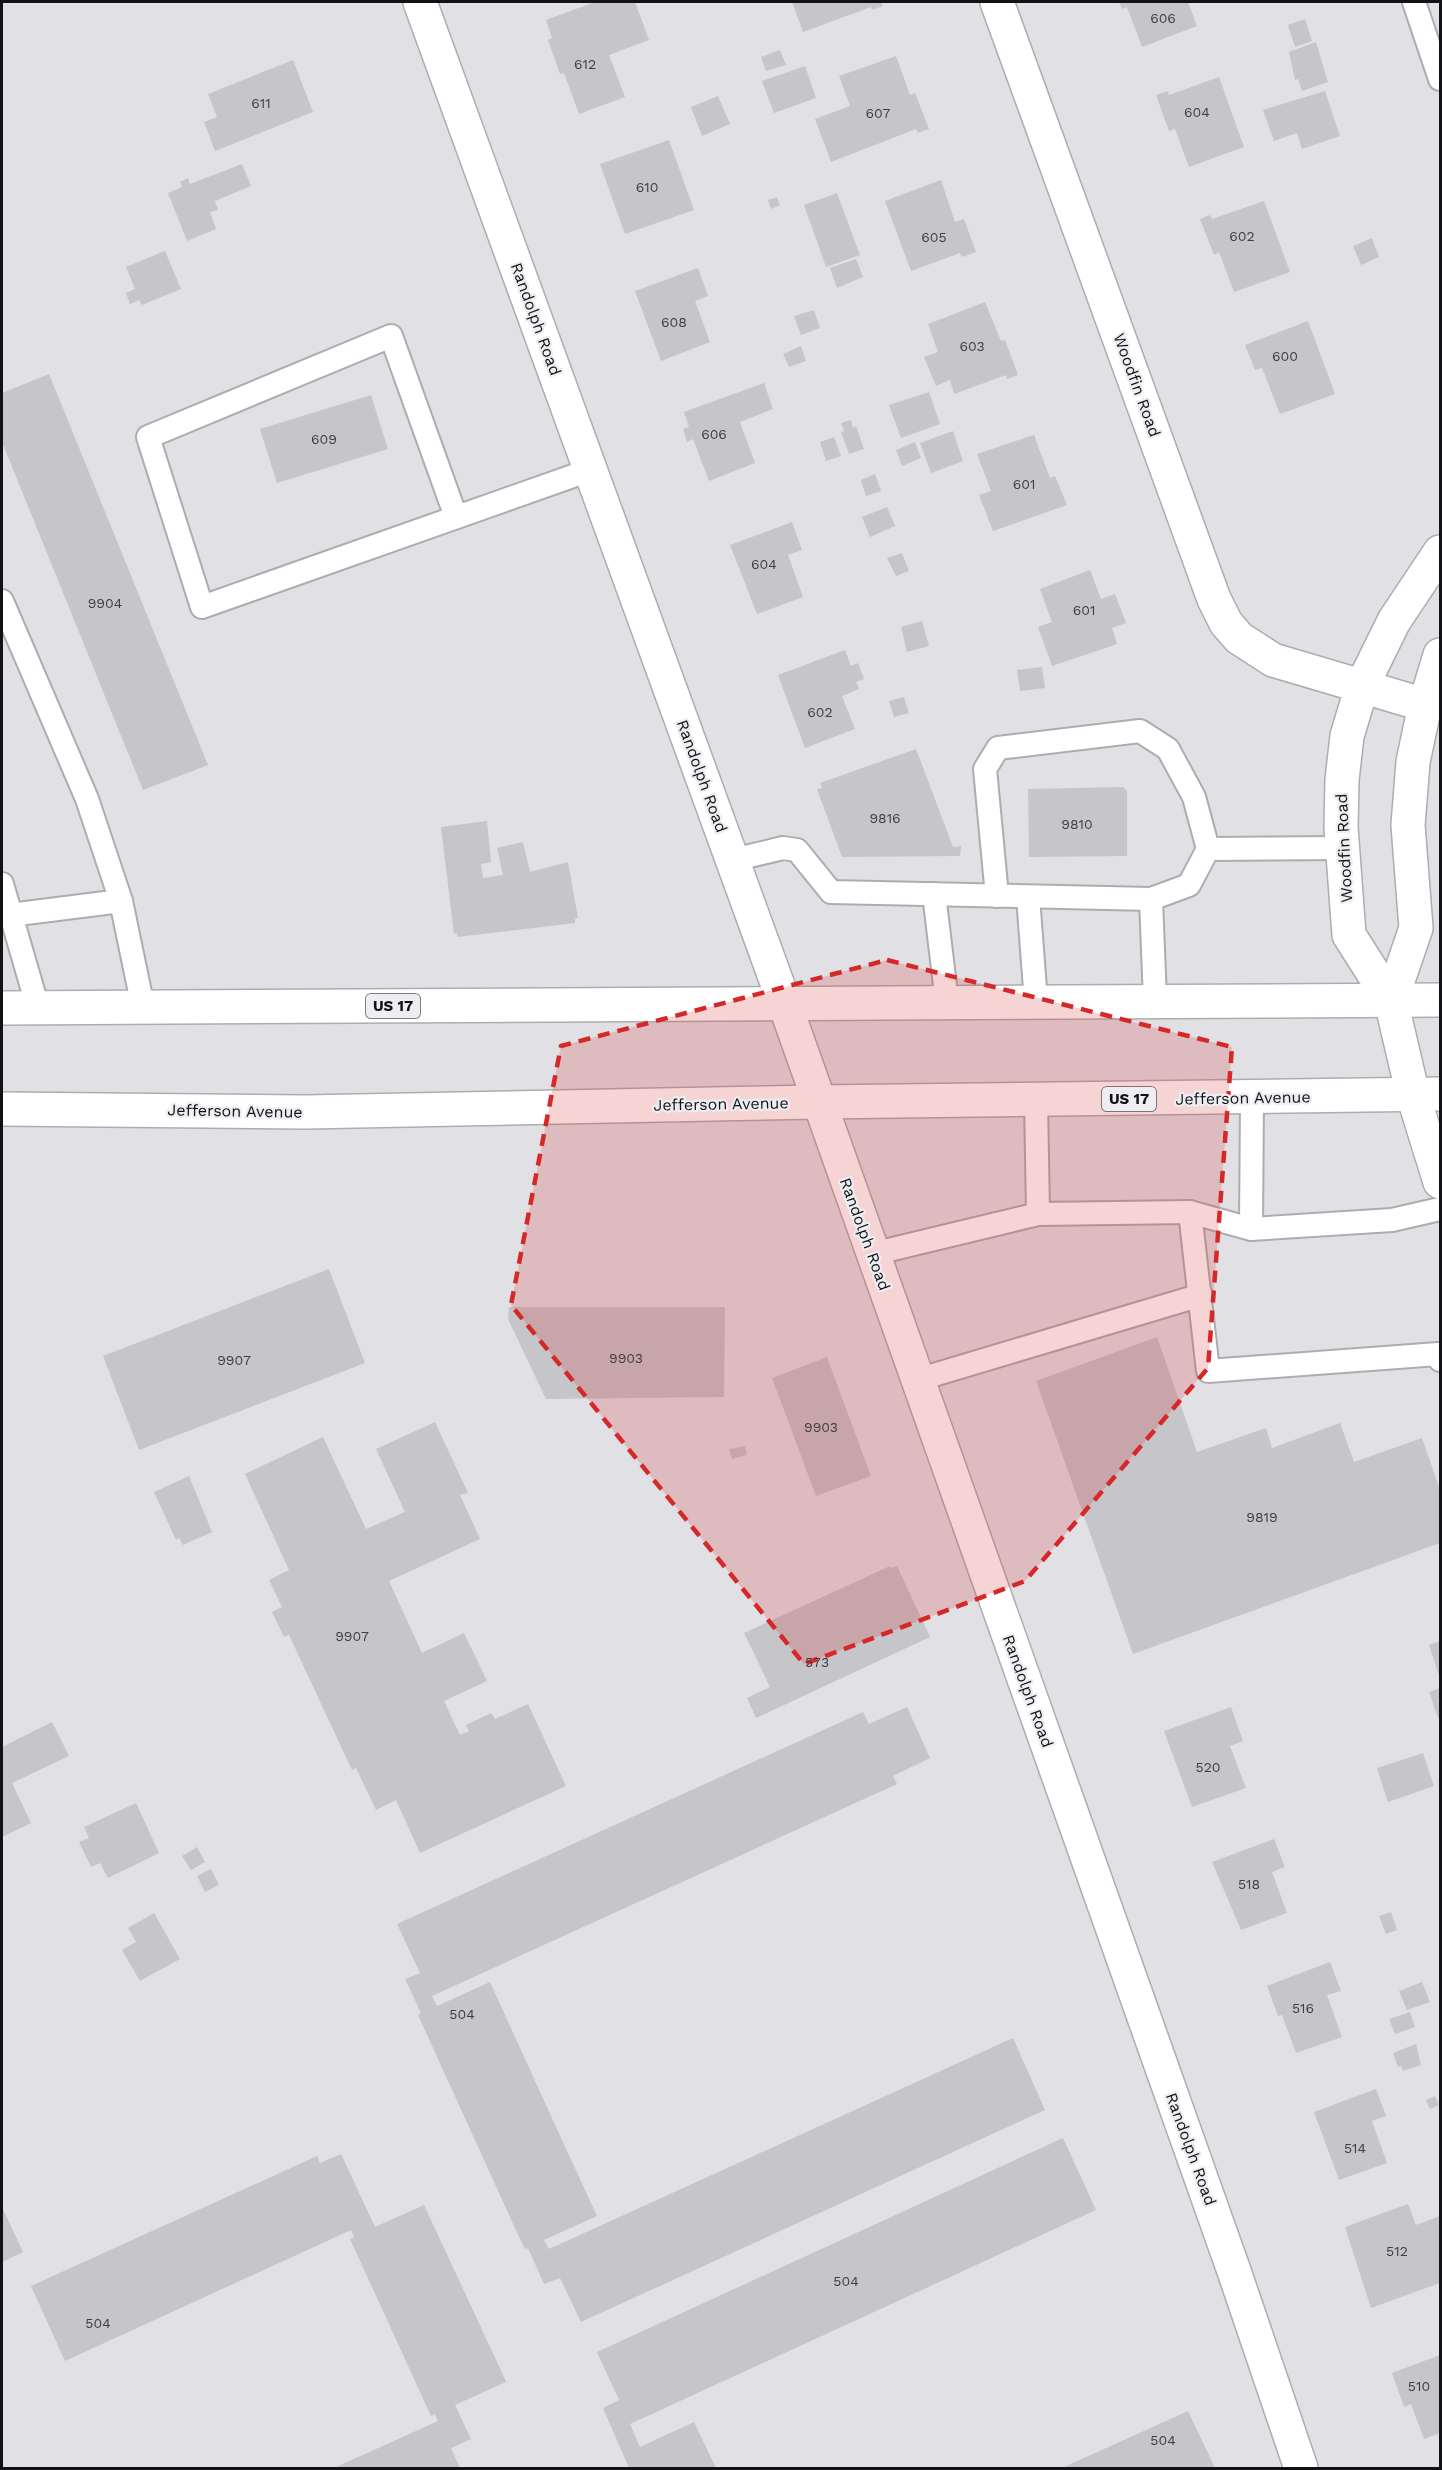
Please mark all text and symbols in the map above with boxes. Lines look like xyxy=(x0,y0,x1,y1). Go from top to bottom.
house number: 606 xyxy=(1150,10,1176,26)
house number: 612 xyxy=(574,56,596,72)
house number: 611 xyxy=(251,95,271,111)
house number: 604 xyxy=(1184,104,1210,120)
house number: 607 xyxy=(866,105,891,121)
house number: 610 xyxy=(636,179,658,195)
house number: 602 xyxy=(1229,228,1255,244)
house number: 605 xyxy=(921,229,947,245)
street label: Randolph Road xyxy=(507,260,565,378)
house number: 608 xyxy=(661,314,687,330)
street label: Woodfin Road xyxy=(1109,331,1165,439)
house number: 603 xyxy=(959,338,985,354)
house number: 600 xyxy=(1272,348,1298,364)
house number: 606 xyxy=(701,426,727,442)
house number: 609 xyxy=(311,431,337,447)
house number: 601 xyxy=(1013,476,1035,492)
house number: 604 xyxy=(751,556,777,572)
house number: 9904 xyxy=(88,595,122,611)
house number: 601 xyxy=(1073,602,1095,618)
house number: 602 xyxy=(807,704,833,720)
street label: Randolph Road xyxy=(673,717,731,835)
street label: Woodfin Road xyxy=(1332,793,1356,903)
house number: 9816 xyxy=(869,810,901,826)
house number: 9810 xyxy=(1061,816,1093,832)
road number: US 17 xyxy=(366,994,420,1018)
road number: US 17 xyxy=(1102,1087,1156,1111)
street label: Jefferson Avenue xyxy=(1175,1087,1311,1109)
street label: Jefferson Avenue xyxy=(653,1093,789,1115)
street label: Jefferson Avenue xyxy=(167,1100,303,1122)
street label: Randolph Road xyxy=(836,1175,894,1293)
house number: 9903 xyxy=(609,1350,643,1366)
house number: 9907 xyxy=(217,1352,251,1368)
house number: 9903 xyxy=(804,1419,838,1435)
house number: 9819 xyxy=(1246,1509,1278,1525)
house number: 9907 xyxy=(335,1628,369,1644)
street label: Randolph Road xyxy=(999,1632,1057,1750)
house number: 573 xyxy=(805,1654,829,1670)
house number: 520 xyxy=(1195,1759,1221,1775)
house number: 518 xyxy=(1238,1876,1260,1892)
house number: 516 xyxy=(1292,2000,1314,2016)
house number: 504 xyxy=(449,2006,475,2022)
street label: Randolph Road xyxy=(1162,2090,1220,2208)
house number: 514 xyxy=(1344,2140,1366,2156)
house number: 512 xyxy=(1386,2243,1408,2259)
house number: 504 xyxy=(833,2273,859,2289)
house number: 504 xyxy=(85,2315,111,2331)
house number: 510 xyxy=(1408,2378,1430,2394)
house number: 504 xyxy=(1150,2432,1176,2448)

